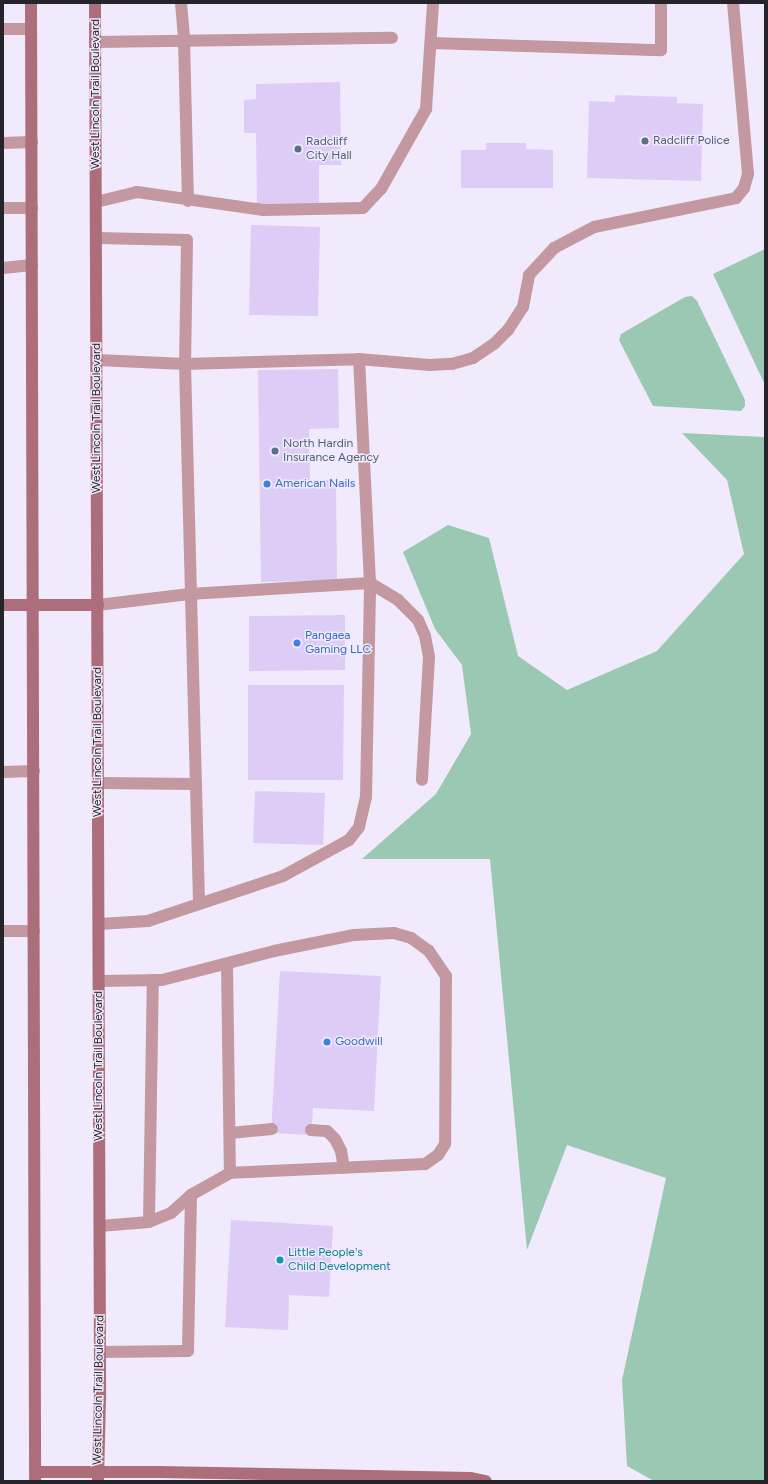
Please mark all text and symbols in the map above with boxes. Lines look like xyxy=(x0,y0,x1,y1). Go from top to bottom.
street label: West Lincoln Trail Boulevard xyxy=(89,19,103,169)
place label: Radcliff Police xyxy=(653,134,730,148)
place label: Radcliff City Hall xyxy=(306,135,352,163)
marker: Radcliff Police xyxy=(640,136,650,146)
marker: Radcliff City Hall xyxy=(293,144,303,154)
street label: West Lincoln Trail Boulevard xyxy=(90,343,104,493)
place label: North Hardin Insurance Agency xyxy=(283,437,379,465)
marker: North Hardin Insurance Agency xyxy=(270,446,280,456)
place label: American Nails xyxy=(275,477,355,491)
marker: American Nails xyxy=(262,479,272,489)
place label: Pangaea Gaming LLC xyxy=(305,629,371,657)
marker: Pangaea Gaming LLC xyxy=(292,638,302,648)
street label: West Lincoln Trail Boulevard xyxy=(91,667,105,817)
street label: West Lincoln Trail Boulevard xyxy=(92,991,106,1141)
place label: Goodwill xyxy=(335,1035,383,1049)
marker: Goodwill xyxy=(322,1037,332,1047)
place label: Little People's Child Development xyxy=(288,1246,391,1274)
marker: Little People's Child Development xyxy=(275,1255,285,1265)
street label: West Lincoln Trail Boulevard xyxy=(90,1315,108,1465)

